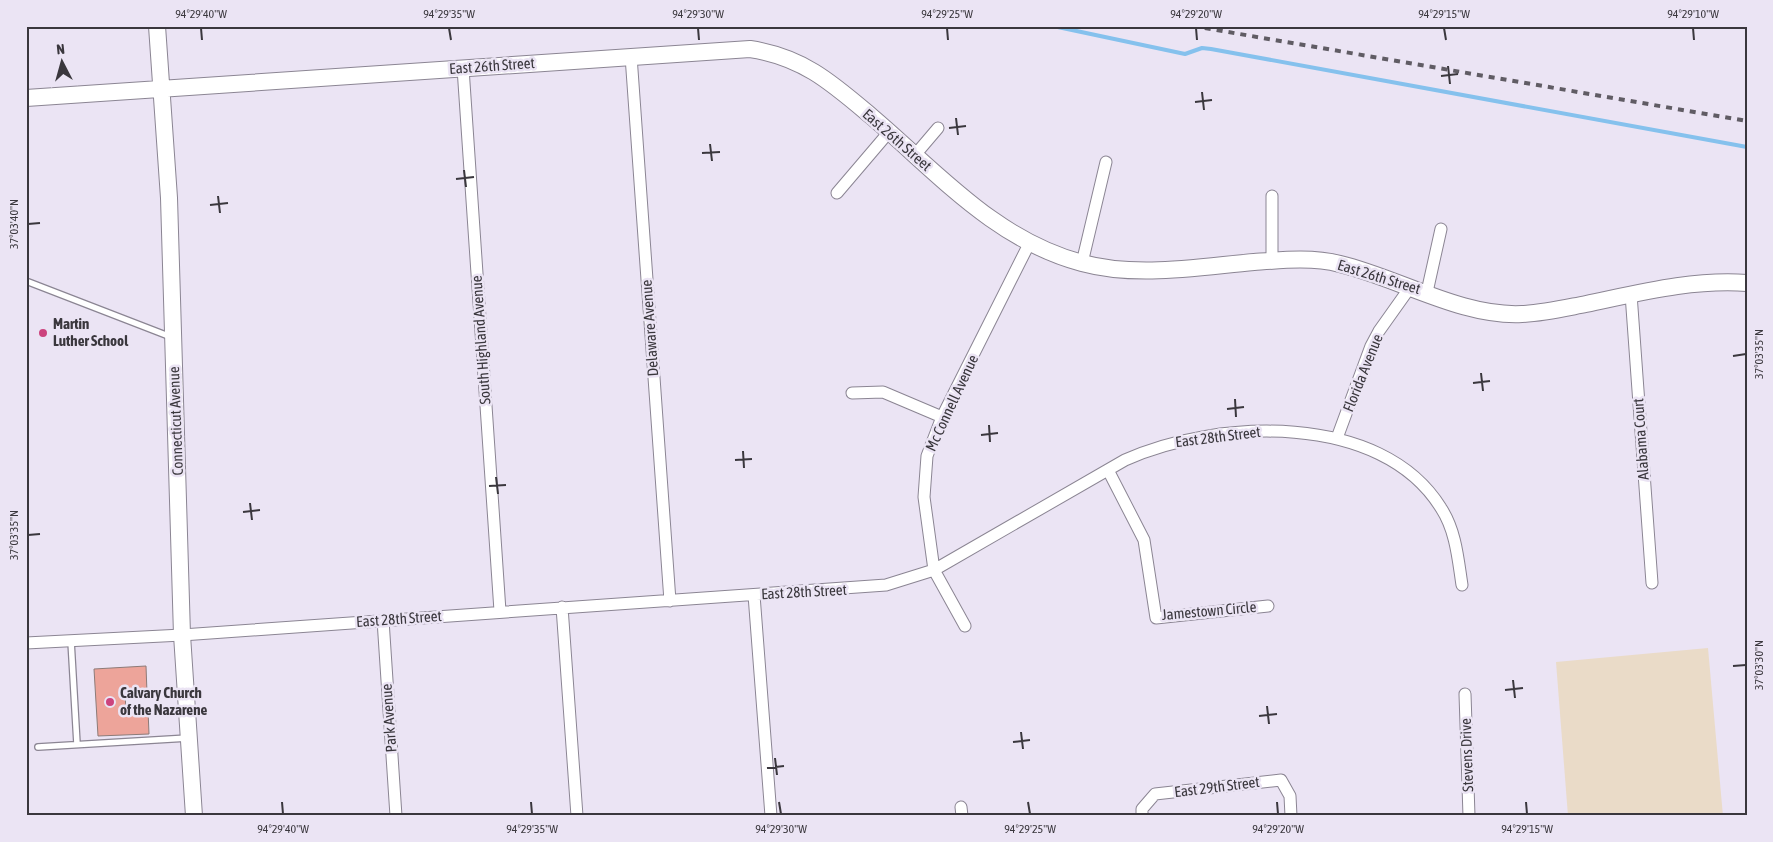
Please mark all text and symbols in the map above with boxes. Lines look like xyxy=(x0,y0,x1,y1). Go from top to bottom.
text: 94°29'40"W xyxy=(175,7,227,21)
text: 94°29'35"W xyxy=(423,7,475,21)
text: 94°29'30"W xyxy=(672,7,724,21)
text: 94°29'25"W xyxy=(921,7,973,21)
text: 94°29'20"W xyxy=(1170,7,1222,21)
text: 94°29'15"W xyxy=(1418,7,1470,21)
text: 94°29'10"W xyxy=(1667,7,1719,21)
north arrow xyxy=(38,38,88,88)
text: N xyxy=(56,41,66,57)
street label: East 26th Street xyxy=(449,54,535,77)
street label: East 26th Street xyxy=(859,105,935,174)
text: 37°03'40"N xyxy=(7,199,21,249)
street label: East 26th Street xyxy=(1336,256,1423,297)
street label: South Highland Avenue xyxy=(468,275,493,405)
street label: Delaware Avenue xyxy=(638,279,661,377)
place label: Martin Luther School xyxy=(53,315,129,349)
marker: Martin Luther School xyxy=(37,327,49,339)
text: 37°03'35"N xyxy=(1752,329,1766,379)
street label: Florida Avenue xyxy=(1339,331,1386,414)
street label: Mc Connell Avenue xyxy=(922,352,981,454)
street label: Connecticut Avenue xyxy=(165,366,186,476)
street label: Alabama Court xyxy=(1629,398,1652,480)
street label: East 28th Street xyxy=(1174,423,1262,450)
text: 37°03'35"N xyxy=(7,510,21,560)
street label: East 28th Street xyxy=(761,581,847,602)
street label: Jamestown Circle xyxy=(1161,598,1257,623)
street label: East 28th Street xyxy=(356,607,442,630)
text: 37°03'30"N xyxy=(1752,640,1766,690)
street label: Park Avenue xyxy=(378,683,399,753)
place label: Calvary Church of the Nazarene xyxy=(120,684,207,718)
marker: Calvary Church of the Nazarene xyxy=(104,696,116,708)
street label: Stevens Drive xyxy=(1457,718,1476,792)
street label: East 29th Street xyxy=(1173,773,1261,800)
text: 94°29'40"W xyxy=(257,822,309,836)
text: 94°29'35"W xyxy=(506,822,558,836)
text: 94°29'30"W xyxy=(755,822,807,836)
text: 94°29'25"W xyxy=(1004,822,1056,836)
text: 94°29'20"W xyxy=(1252,822,1304,836)
text: 94°29'15"W xyxy=(1501,822,1553,836)

